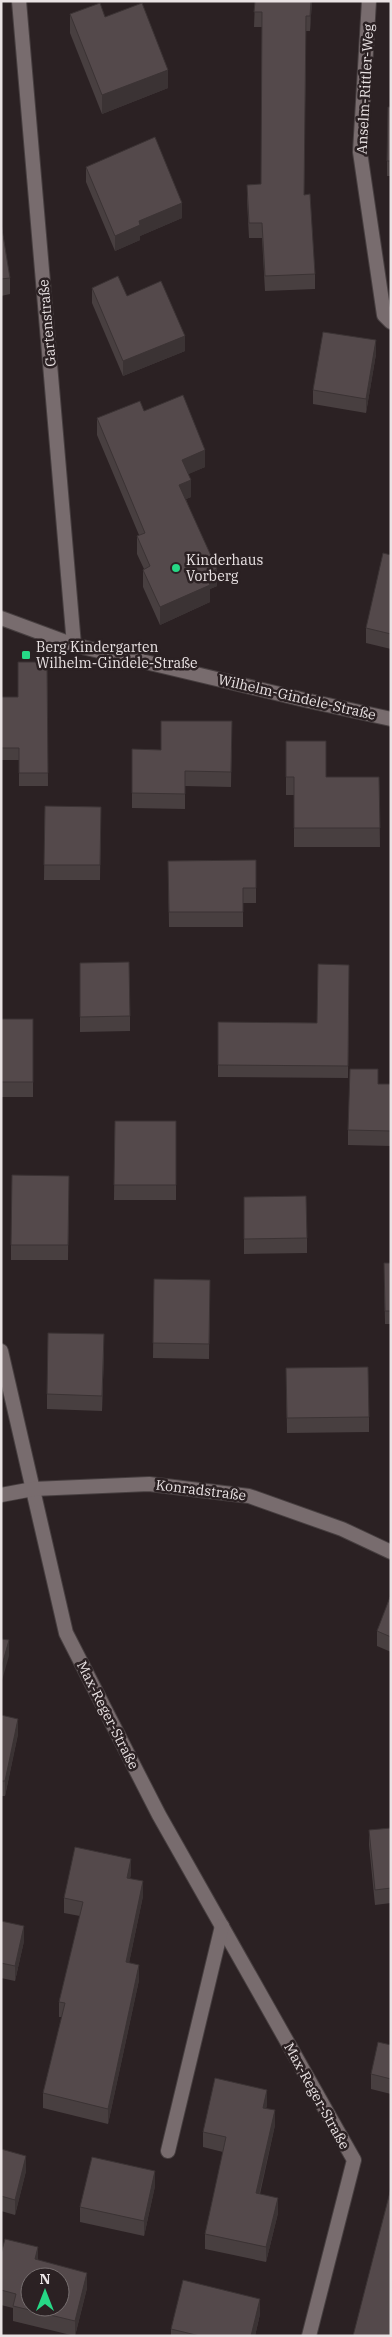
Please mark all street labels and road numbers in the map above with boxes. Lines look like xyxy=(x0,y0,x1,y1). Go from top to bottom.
street label: Anselm-Rittler-Weg xyxy=(353,23,377,155)
street label: Gartenstraße xyxy=(34,279,60,367)
street label: Wilhelm-Gindele-Straße xyxy=(216,670,378,724)
street label: Konradstraße xyxy=(155,1476,247,1504)
street label: Max-Reger-Straße xyxy=(73,1658,143,1772)
street label: Max-Reger-Straße xyxy=(280,2039,354,2153)

